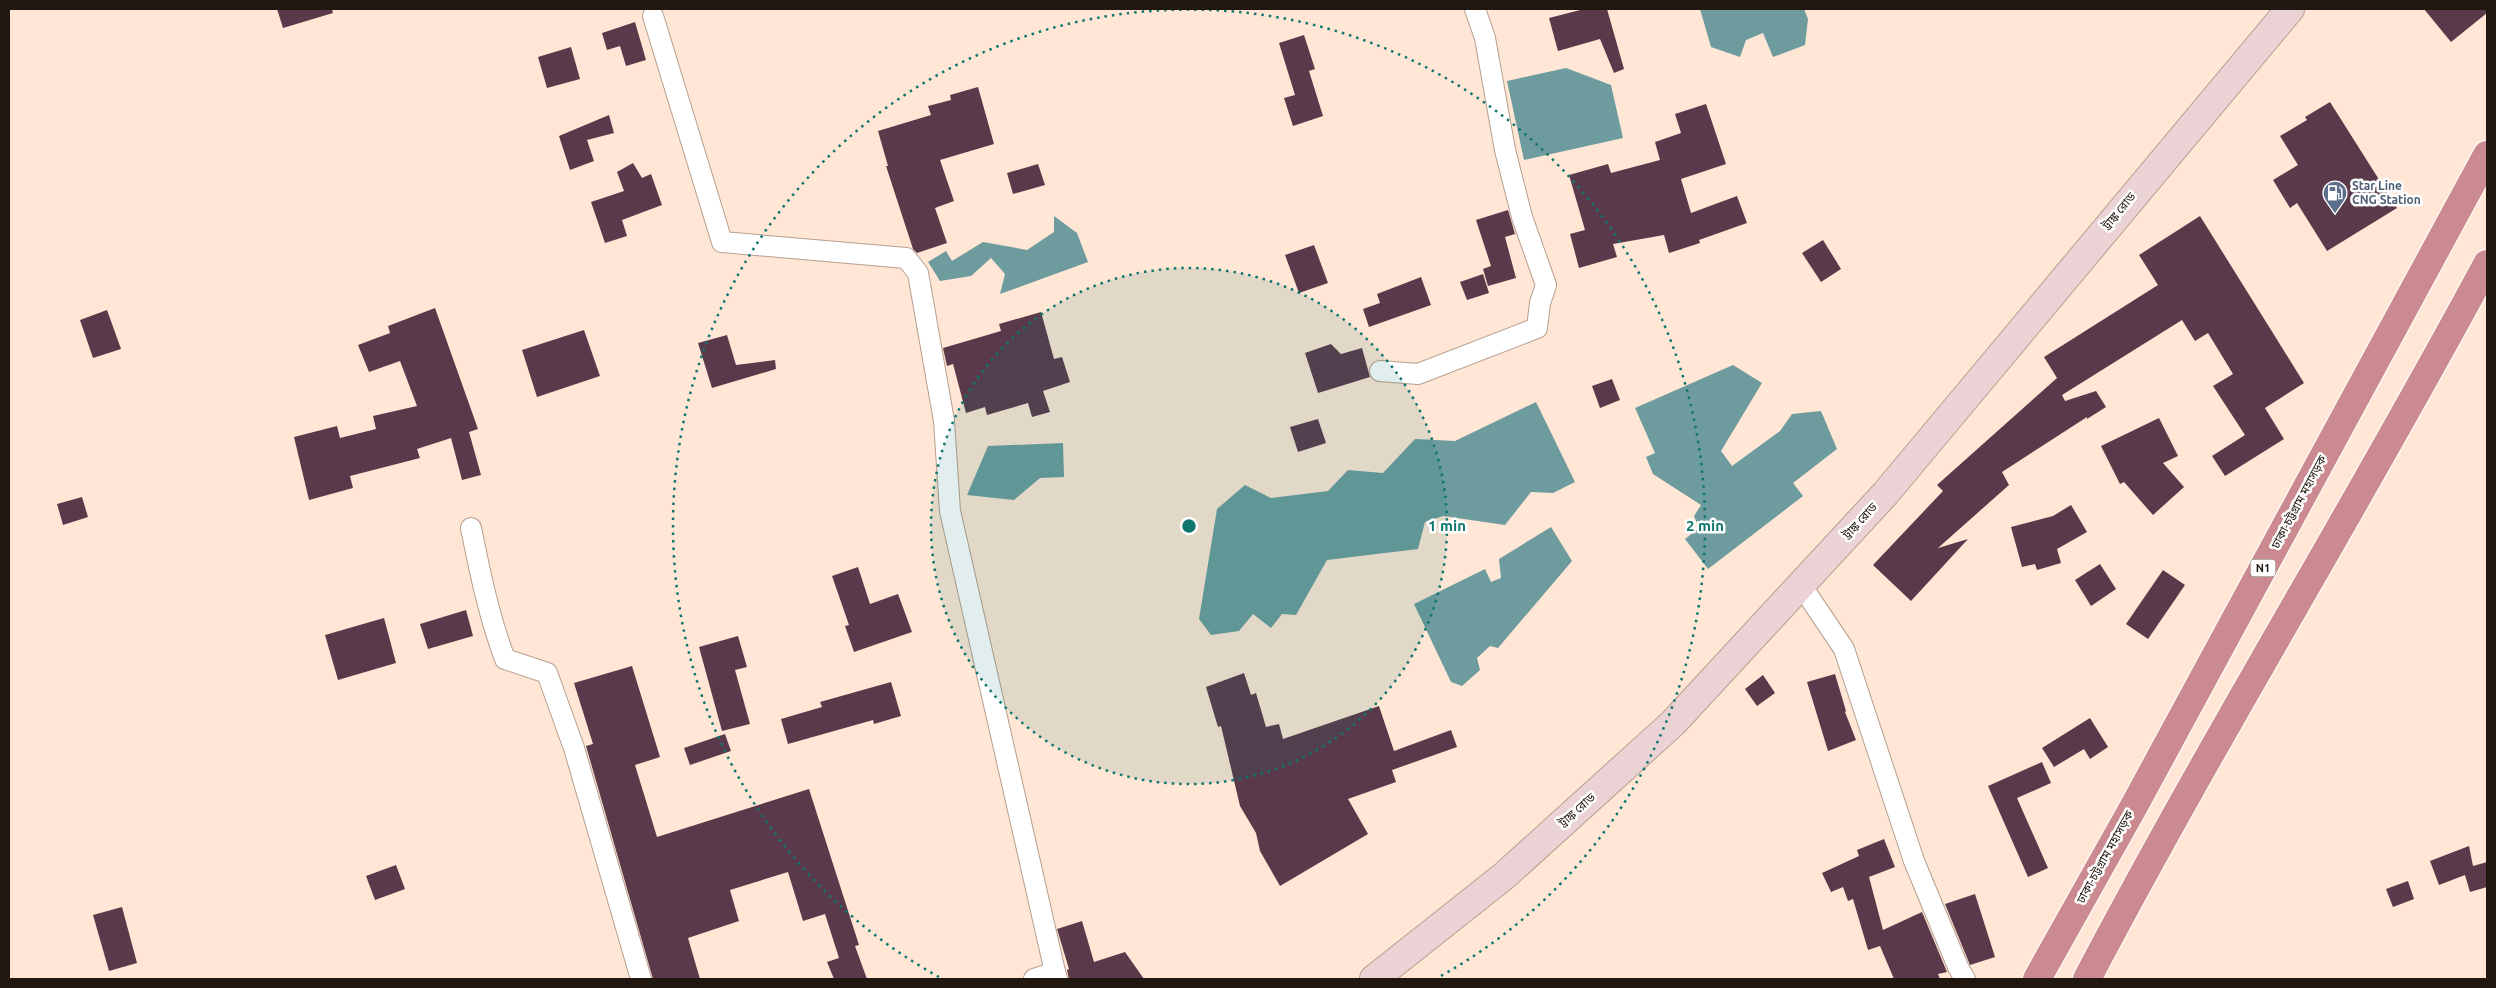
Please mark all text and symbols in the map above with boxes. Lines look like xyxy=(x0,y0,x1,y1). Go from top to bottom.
place label: Star Line CNG Station xyxy=(2352,179,2421,206)
fuel station icon: Star Line CNG Station xyxy=(2322,180,2348,214)
street label: ট্রাঙ্ক রোড xyxy=(2098,189,2138,232)
street label: ঢাকা-চট্টগ্রাম মহাসড়ক xyxy=(2267,452,2330,552)
street label: ট্রাঙ্ক রোড xyxy=(1838,499,1880,542)
centre of rings xyxy=(1180,517,1198,535)
text: 1 min xyxy=(1428,517,1466,534)
text: 2 min xyxy=(1686,517,1724,534)
road number: N1 xyxy=(2250,560,2276,576)
street label: ট্রাঙ্ক রোড xyxy=(1555,789,1598,830)
street label: ঢাকা-চট্টগ্রাম মহাসড়ক xyxy=(2072,808,2136,907)

